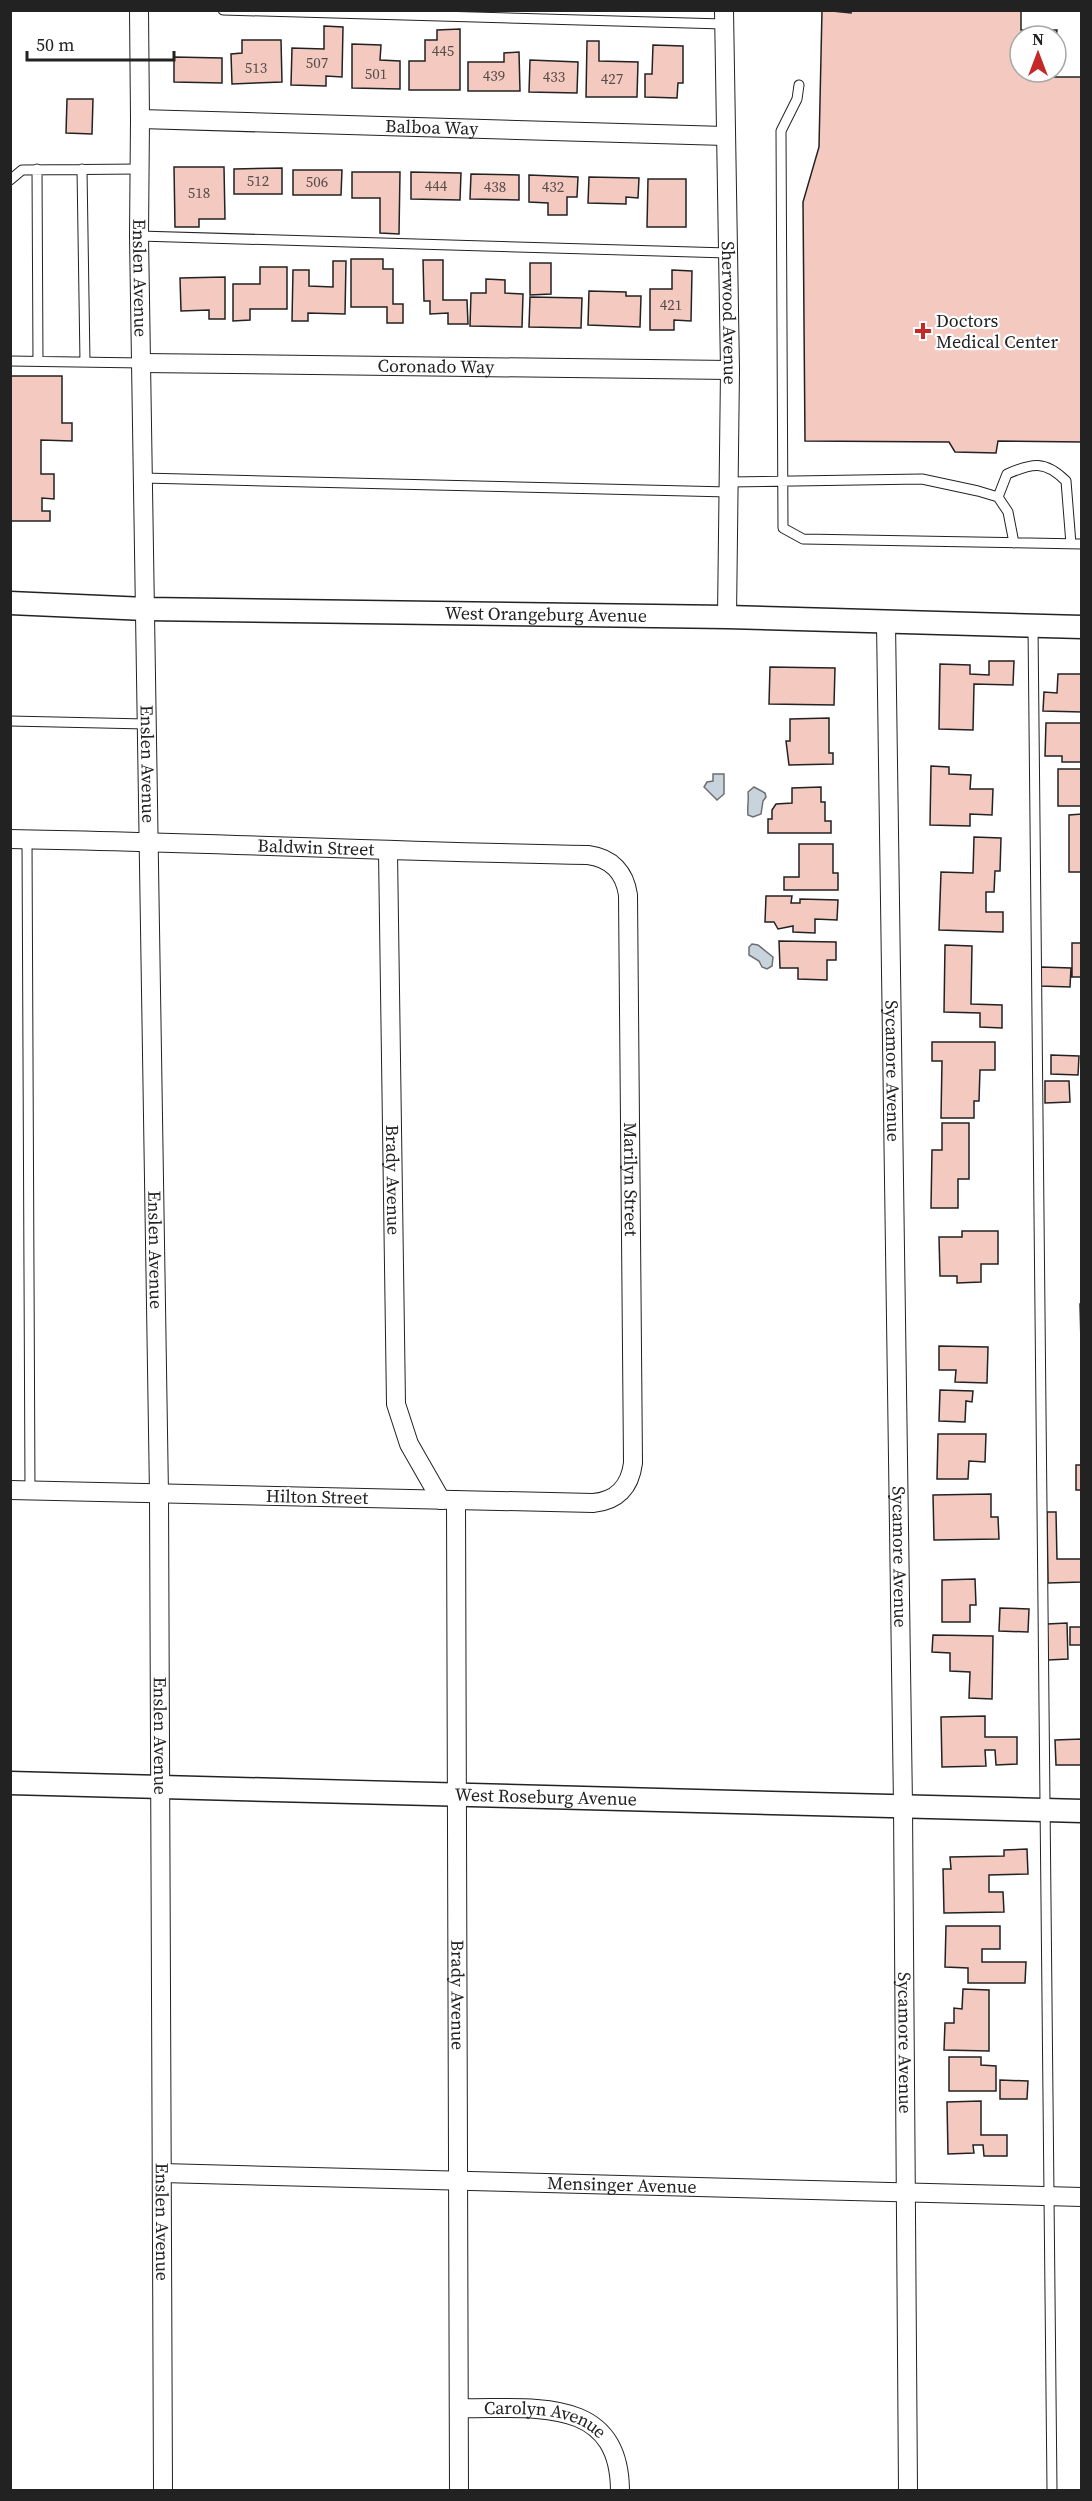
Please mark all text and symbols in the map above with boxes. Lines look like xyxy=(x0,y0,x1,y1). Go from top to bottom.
scale bar xyxy=(27,24,174,62)
north arrow xyxy=(1008,24,1068,84)
text: N xyxy=(1032,28,1044,50)
text: 50 m xyxy=(36,32,74,57)
house number: 445 xyxy=(432,40,454,61)
house number: 507 xyxy=(306,52,328,73)
house number: 513 xyxy=(245,57,267,78)
house number: 501 xyxy=(365,63,387,84)
house number: 439 xyxy=(483,65,505,86)
house number: 433 xyxy=(543,66,565,87)
house number: 427 xyxy=(601,68,623,89)
street label: Balboa Way xyxy=(385,113,480,141)
house number: 512 xyxy=(247,170,269,191)
house number: 506 xyxy=(306,171,328,192)
house number: 444 xyxy=(425,175,448,196)
house number: 438 xyxy=(484,176,506,197)
house number: 432 xyxy=(542,176,564,197)
house number: 518 xyxy=(188,182,210,203)
street label: Enslen Avenue xyxy=(127,219,154,337)
street label: Sherwood Avenue xyxy=(716,241,743,385)
house number: 421 xyxy=(660,294,682,315)
place label: Doctors Medical Center xyxy=(936,308,1059,354)
marker: Doctors Medical Center xyxy=(914,322,932,340)
street label: Coronado Way xyxy=(377,353,495,379)
street label: West Orangeburg Avenue xyxy=(445,600,647,628)
street label: Enslen Avenue xyxy=(134,705,161,823)
street label: Baldwin Street xyxy=(257,833,375,861)
street label: Sycamore Avenue xyxy=(879,1000,906,1142)
street label: Marilyn Street xyxy=(618,1122,644,1237)
street label: Brady Avenue xyxy=(380,1125,407,1235)
street label: Enslen Avenue xyxy=(142,1191,169,1309)
street label: Hilton Street xyxy=(266,1483,369,1510)
street label: Sycamore Avenue xyxy=(886,1486,913,1628)
street label: Enslen Avenue xyxy=(148,1677,173,1795)
street label: West Roseburg Avenue xyxy=(454,1782,637,1811)
street label: Brady Avenue xyxy=(445,1940,471,2050)
street label: Sycamore Avenue xyxy=(892,1972,918,2114)
street label: Enslen Avenue xyxy=(150,2163,175,2281)
street label: Mensinger Avenue xyxy=(547,2170,697,2199)
street label: Carolyn Avenue xyxy=(484,2395,613,2444)

